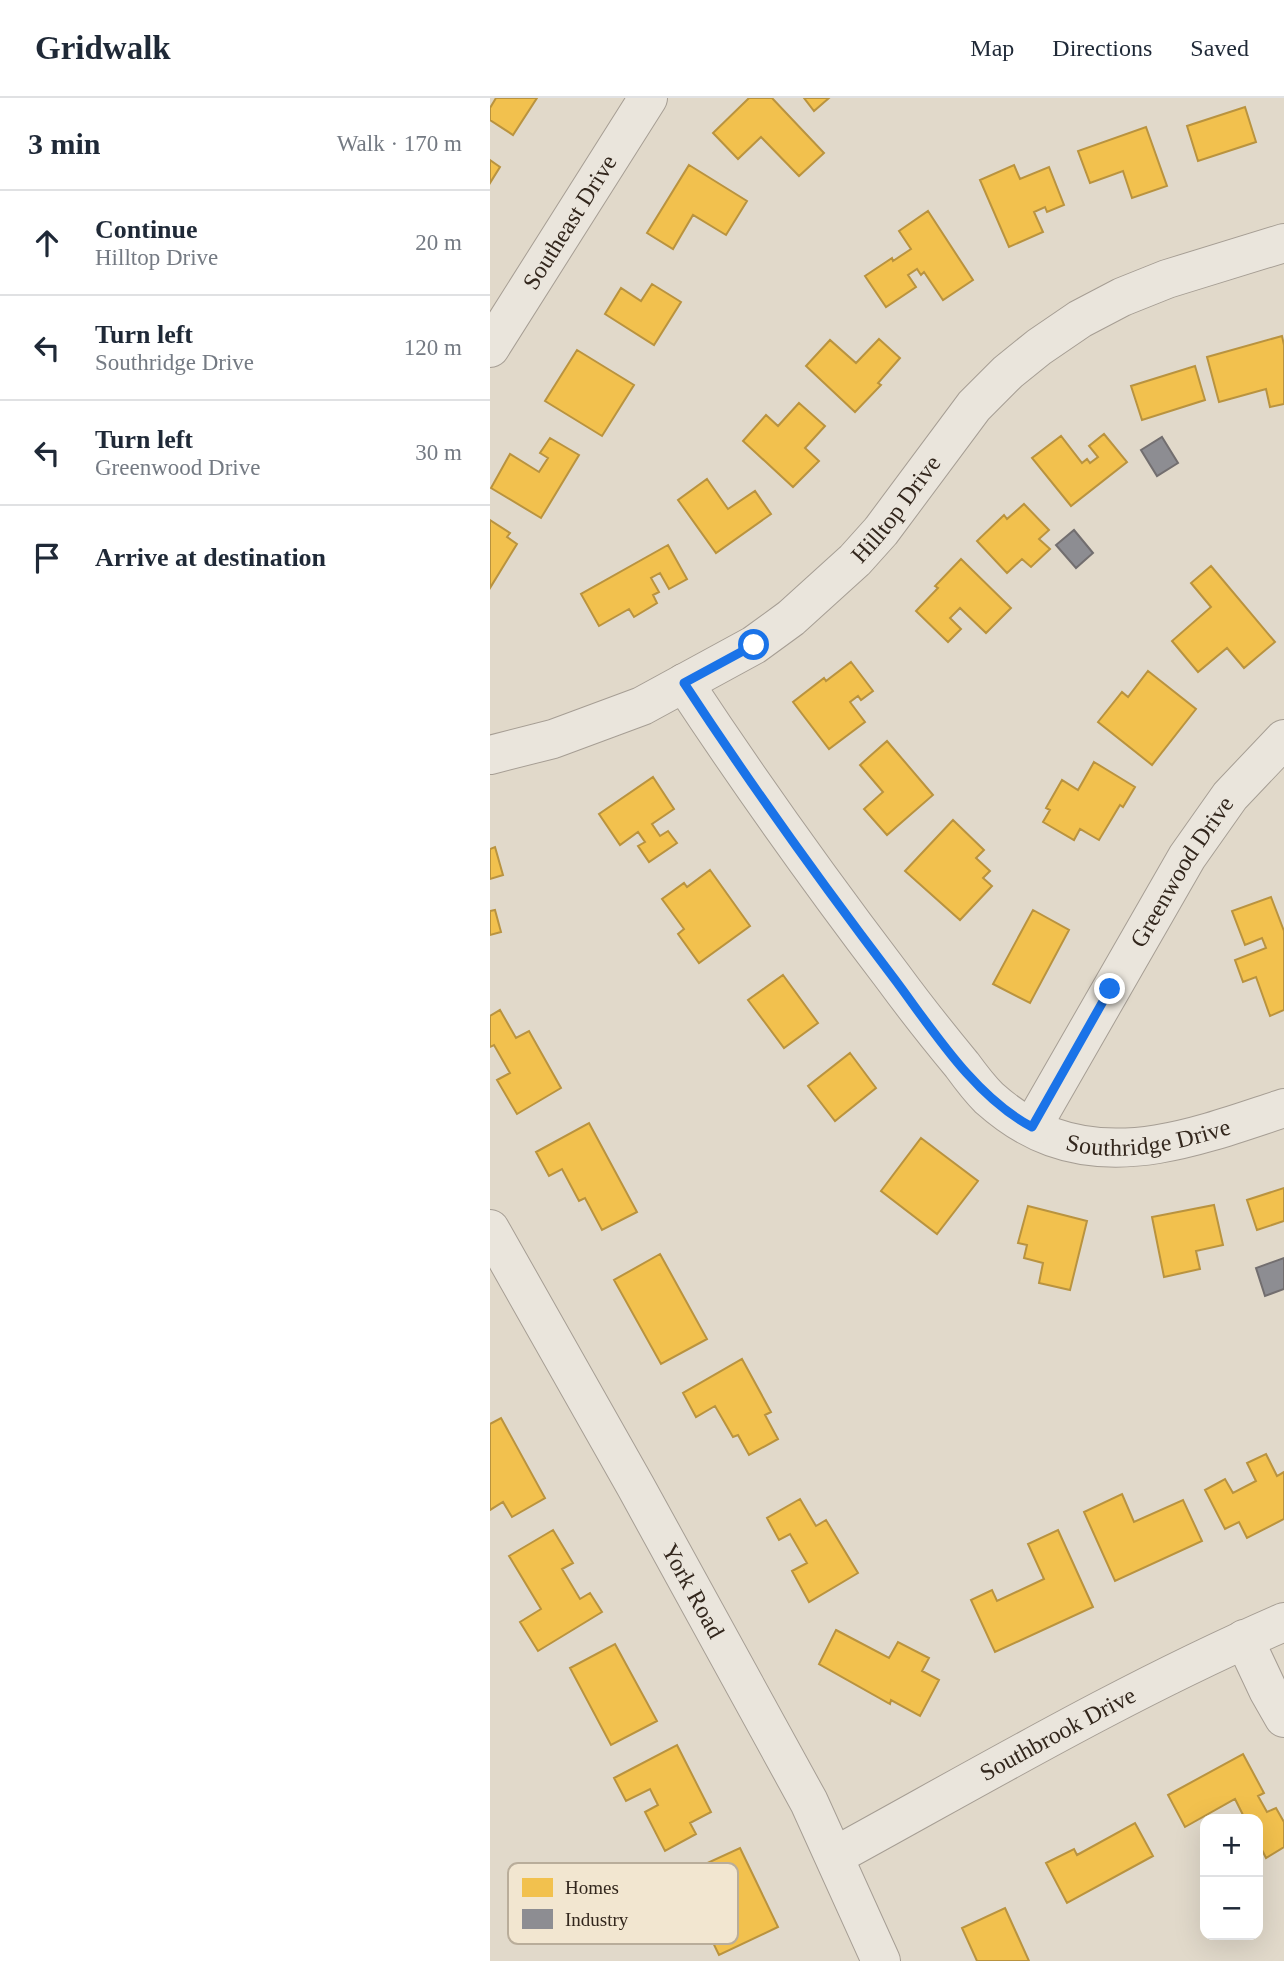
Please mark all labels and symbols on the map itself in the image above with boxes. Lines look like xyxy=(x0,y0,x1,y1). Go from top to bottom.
street label: Southeast Drive xyxy=(517,150,622,294)
street label: Hilltop Drive xyxy=(846,450,946,568)
route start xyxy=(738,629,769,660)
street label: Greenwood Drive xyxy=(1125,791,1239,952)
route end xyxy=(1094,973,1125,1004)
street label: Southridge Drive xyxy=(1064,1114,1233,1161)
street label: York Road xyxy=(657,1539,729,1643)
street label: Southbrook Drive xyxy=(975,1682,1140,1786)
legend xyxy=(508,1863,738,1944)
text: Homes xyxy=(565,1877,619,1898)
text: Industry xyxy=(565,1909,629,1930)

